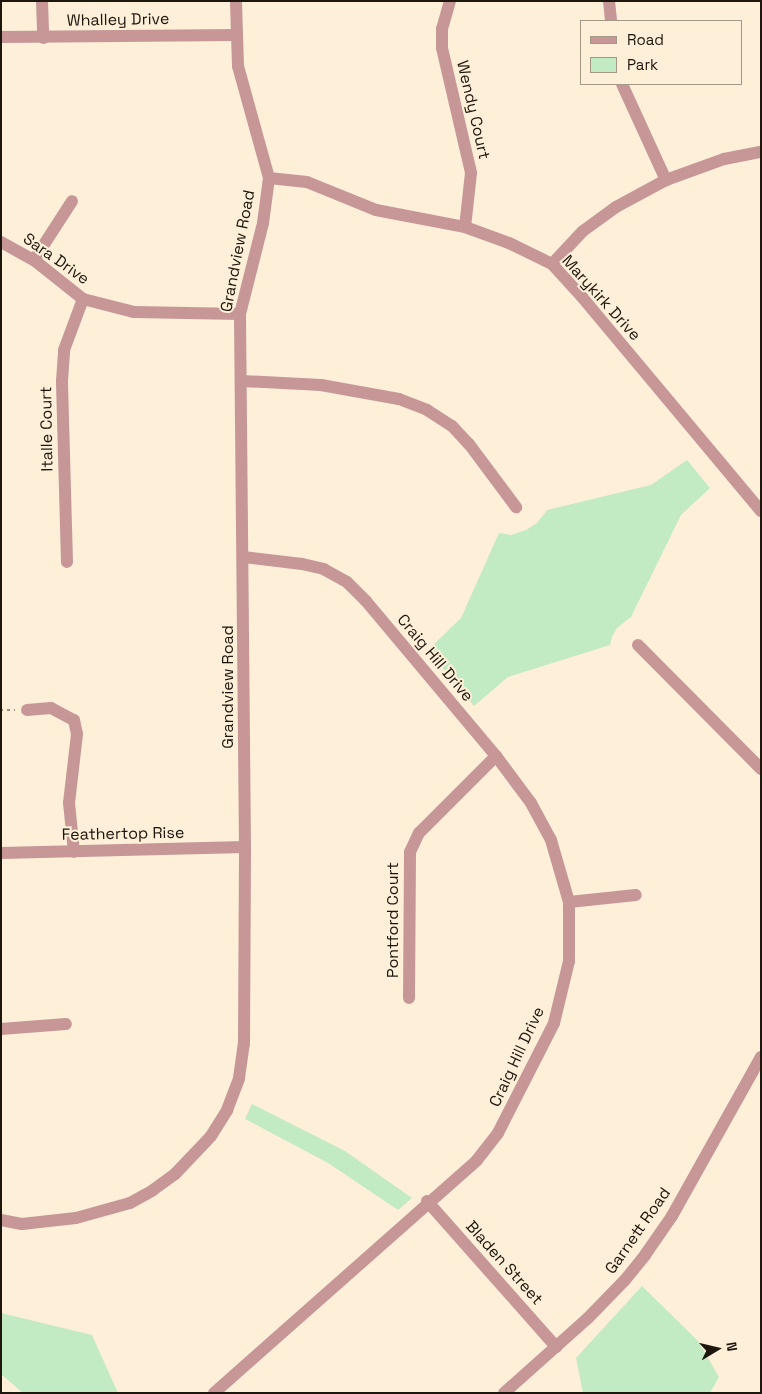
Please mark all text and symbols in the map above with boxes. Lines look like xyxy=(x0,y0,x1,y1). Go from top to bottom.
street label: Whalley Drive xyxy=(67,10,169,30)
legend xyxy=(580,20,742,85)
text: Road xyxy=(627,30,664,49)
text: Park xyxy=(627,55,658,74)
street label: Wendy Court xyxy=(452,59,494,161)
street label: Grandview Road xyxy=(217,188,259,314)
street label: Sara Drive xyxy=(19,229,93,289)
street label: Marykirk Drive xyxy=(558,251,644,345)
street label: Italle Court xyxy=(37,386,57,472)
street label: Craig Hill Drive xyxy=(393,610,477,706)
street label: Grandview Road xyxy=(218,625,238,749)
street label: Feathertop Rise xyxy=(62,823,184,845)
street label: Pontford Court xyxy=(383,862,403,978)
street label: Craig Hill Drive xyxy=(485,1004,549,1110)
street label: Garnett Road xyxy=(601,1184,675,1278)
street label: Bladen Street xyxy=(461,1217,547,1309)
north arrow xyxy=(692,1324,742,1374)
text: N xyxy=(722,1341,741,1353)

